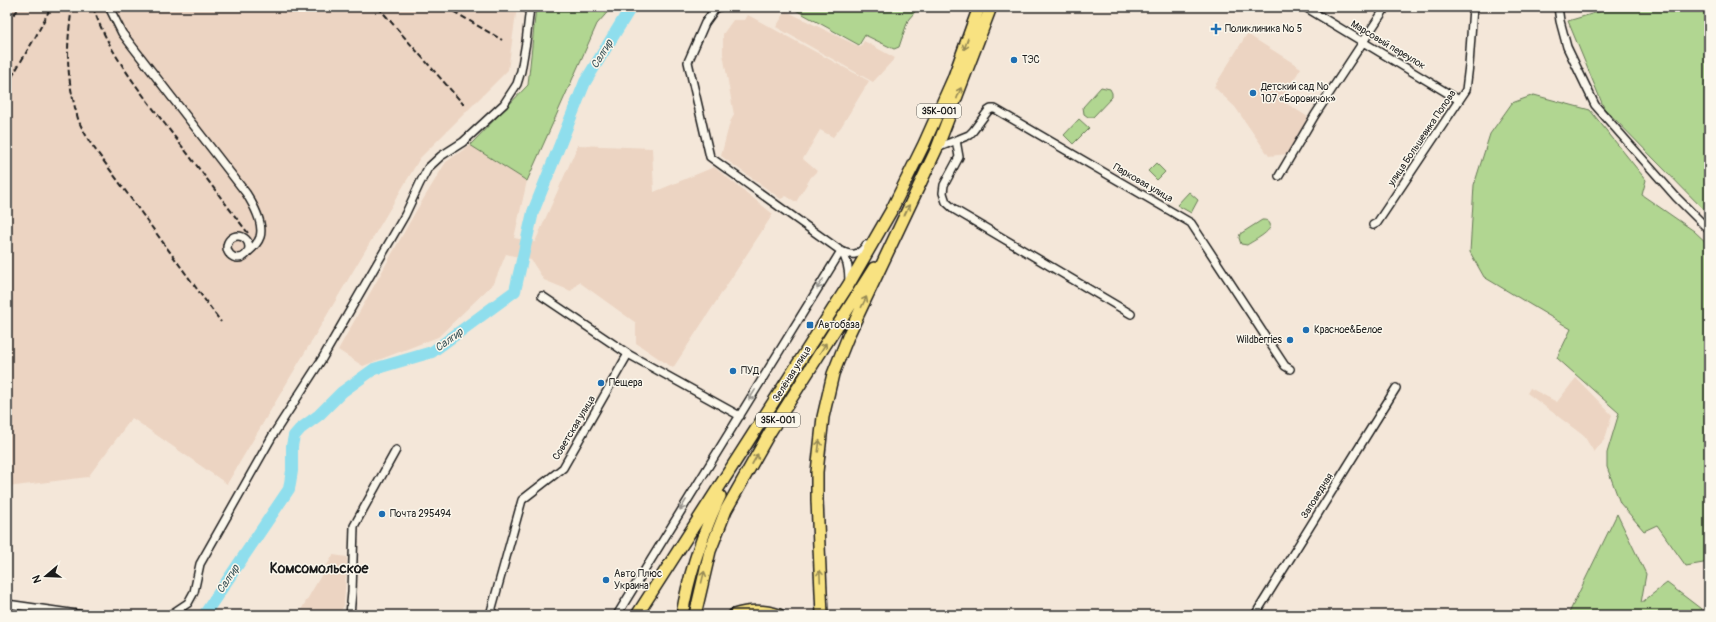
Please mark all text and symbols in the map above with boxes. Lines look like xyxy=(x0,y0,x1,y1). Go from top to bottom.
street label: Марсовый переулок xyxy=(1348,18,1428,72)
marker: Поликлиника № 5 xyxy=(1210,23,1222,35)
place label: Поликлиника № 5 xyxy=(1225,23,1302,35)
water label: Салгир xyxy=(588,37,616,71)
one-way arrow xyxy=(961,37,969,49)
place label: ТЭС xyxy=(1022,54,1040,66)
marker: ТЭС xyxy=(1009,55,1019,65)
place label: Детский сад № 107 «Боровичок» xyxy=(1260,81,1336,105)
one-way arrow xyxy=(955,87,963,99)
street label: улица Большевика Попова xyxy=(1385,87,1459,189)
marker: Детский сад № 107 «Боровичок» xyxy=(1248,88,1258,98)
road number: 35К-001 xyxy=(917,104,961,118)
street label: Парковая улица xyxy=(1111,161,1175,205)
one-way arrow xyxy=(904,205,911,217)
one-way arrow xyxy=(816,278,824,290)
one-way arrow xyxy=(861,296,868,308)
place label: Автобаза xyxy=(818,319,860,331)
marker: Автобаза xyxy=(805,320,815,330)
place label: Красное&Белое xyxy=(1314,324,1382,336)
water label: Салгир xyxy=(432,325,466,355)
marker: Красное&Белое xyxy=(1301,325,1311,335)
place label: Wildberries xyxy=(1236,334,1283,346)
marker: Wildberries xyxy=(1285,335,1295,345)
one-way arrow xyxy=(819,343,827,354)
street label: Зелёная улица xyxy=(770,344,814,404)
place label: ПУД xyxy=(741,365,760,377)
marker: ПУД xyxy=(728,366,738,376)
place label: Пещера xyxy=(609,377,643,389)
marker: Пещера xyxy=(596,378,606,388)
one-way arrow xyxy=(748,389,756,401)
street label: Советская улица xyxy=(550,393,598,462)
road number: 35К-001 xyxy=(756,413,800,427)
one-way arrow xyxy=(815,440,823,453)
one-way arrow xyxy=(752,453,760,465)
street label: Заповедная xyxy=(1298,471,1336,521)
one-way arrow xyxy=(679,499,687,511)
place label: Почта 295494 xyxy=(390,508,451,520)
marker: Почта 295494 xyxy=(377,509,387,519)
north arrow xyxy=(26,556,66,596)
district label: Комсомольское xyxy=(270,560,369,577)
water label: Салгир xyxy=(214,562,243,596)
place label: Авто Плюс Украина xyxy=(614,568,662,592)
one-way arrow xyxy=(817,570,824,583)
one-way arrow xyxy=(699,571,707,584)
text: N xyxy=(29,573,44,585)
marker: Авто Плюс Украина xyxy=(601,575,611,585)

